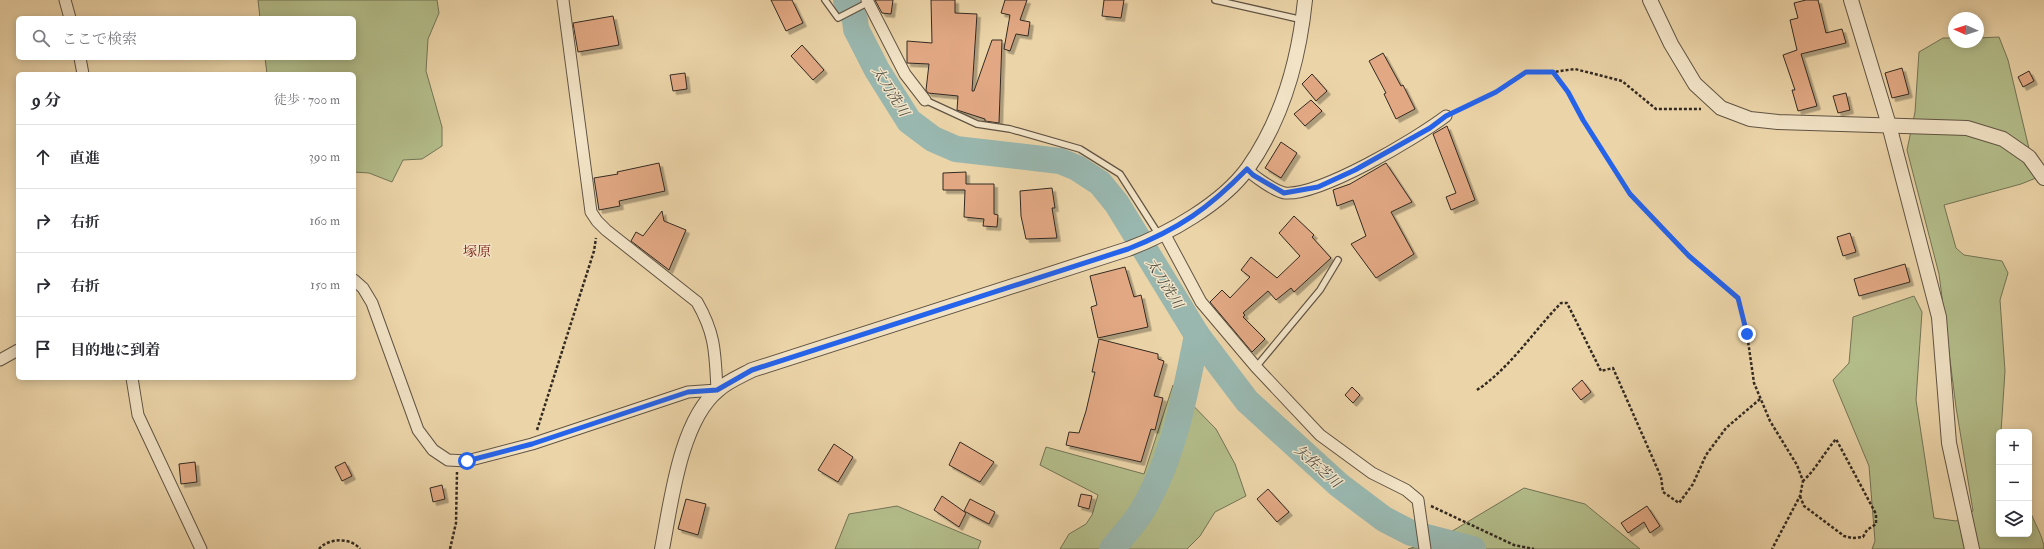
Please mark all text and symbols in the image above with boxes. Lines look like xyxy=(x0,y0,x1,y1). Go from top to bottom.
north arrow xyxy=(1948,12,1984,48)
search box xyxy=(16,16,356,60)
icon: search xyxy=(30,27,52,49)
text: ここで検索 xyxy=(62,30,137,49)
water label: 太刀洗川 xyxy=(869,63,914,121)
text: 9 分 xyxy=(32,90,61,111)
text: 徒歩 · 700 m xyxy=(274,92,340,108)
icon: ahead xyxy=(32,146,54,168)
text: 直進 xyxy=(70,149,100,168)
text: 390 m xyxy=(309,149,340,165)
icon: right xyxy=(32,210,54,232)
text: 右折 xyxy=(70,213,100,232)
text: 160 m xyxy=(309,213,340,229)
district label: 塚原 xyxy=(463,243,491,260)
water label: 太刀洗川 xyxy=(1143,255,1188,313)
icon: right xyxy=(32,274,54,296)
text: 右折 xyxy=(70,277,100,296)
text: 150 m xyxy=(310,277,340,293)
route end xyxy=(1738,325,1756,343)
icon: arrive xyxy=(32,338,54,360)
text: 目的地に到着 xyxy=(70,341,160,360)
map controls xyxy=(1996,429,2032,537)
button: + xyxy=(1996,429,2032,465)
water label: 矢佐芝川 xyxy=(1291,441,1346,493)
route start xyxy=(458,452,476,470)
button: − xyxy=(1996,465,2032,501)
button: layers xyxy=(1996,501,2032,537)

